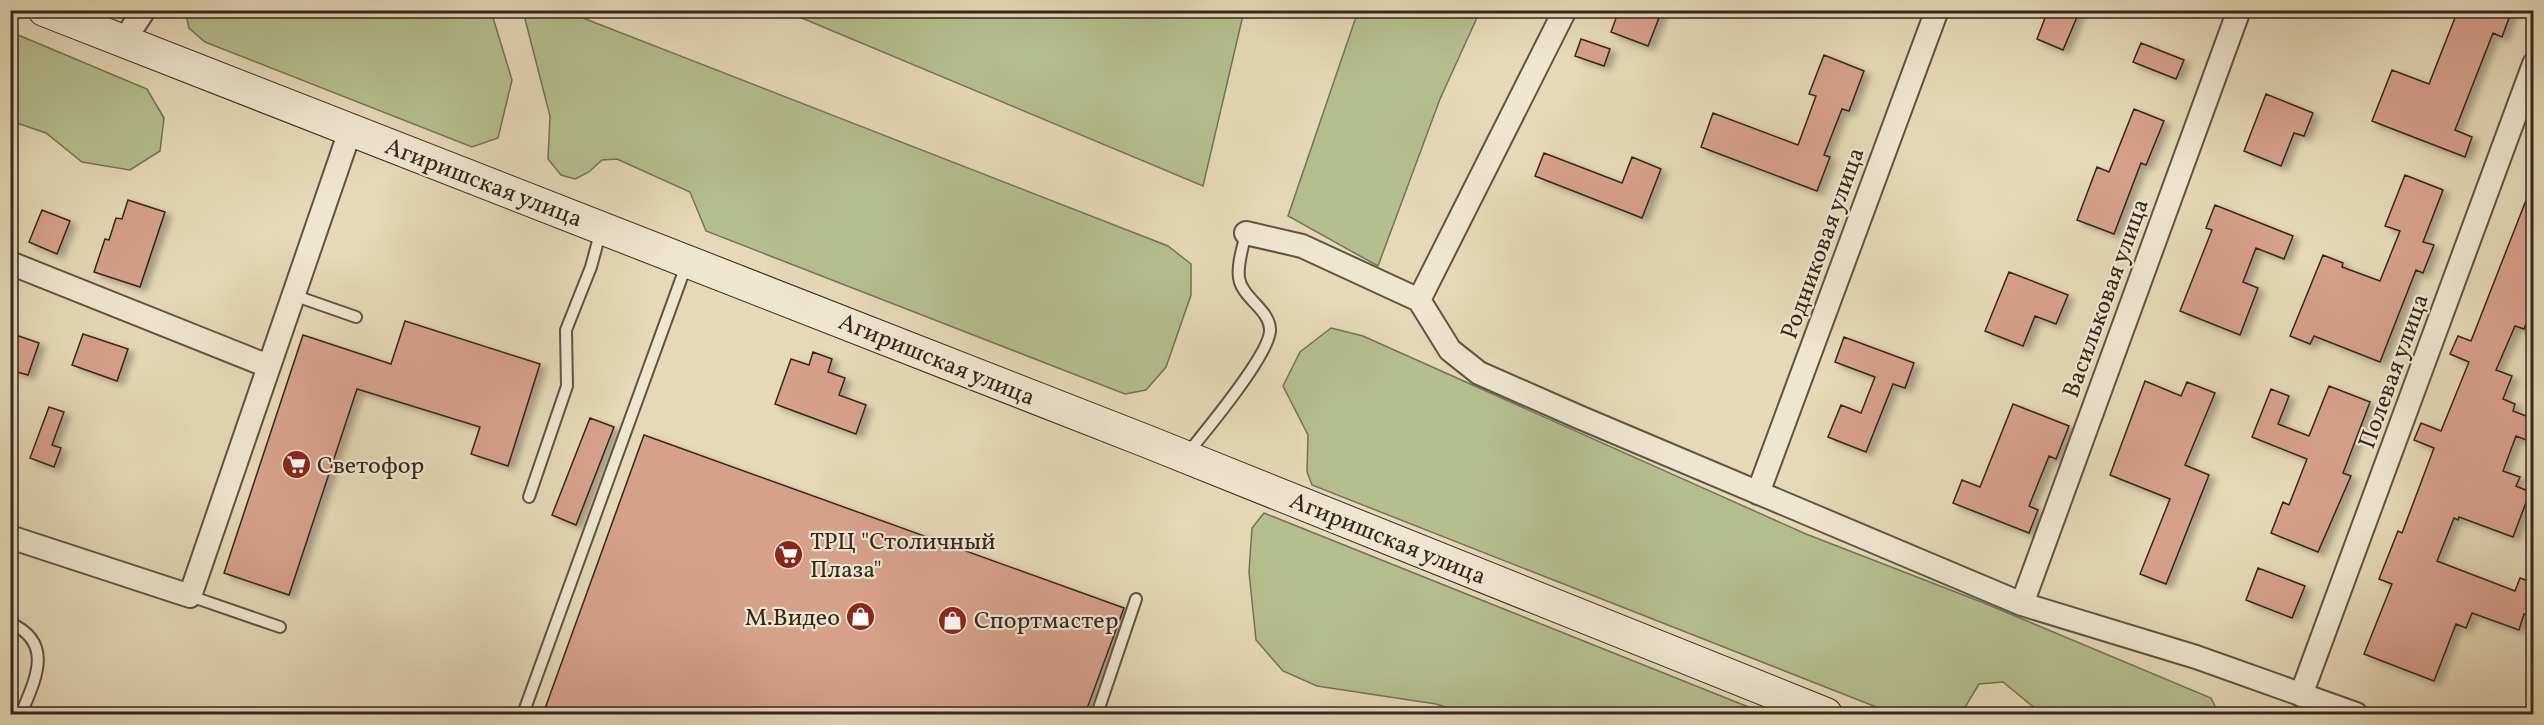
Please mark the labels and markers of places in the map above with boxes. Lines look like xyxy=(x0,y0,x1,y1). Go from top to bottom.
supermarket icon: Светофор xyxy=(280,449,312,481)
place label: Светофор xyxy=(317,450,424,484)
place label: ТРЦ "Столичный Плаза" xyxy=(810,526,996,588)
supermarket icon: ТРЦ "Столичный Плаза" xyxy=(773,539,805,571)
shop icon: М.Видео xyxy=(845,601,877,633)
place label: М.Видео xyxy=(745,602,840,636)
shop icon: Спортмастер xyxy=(937,604,969,636)
place label: Спортмастер xyxy=(974,605,1118,639)

